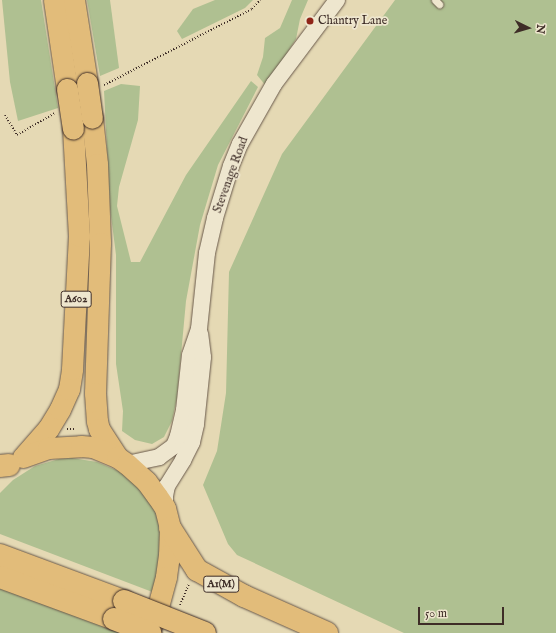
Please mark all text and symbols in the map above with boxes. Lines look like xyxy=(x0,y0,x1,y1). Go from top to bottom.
north arrow xyxy=(508,8,548,48)
place label: Chantry Lane xyxy=(318,14,387,28)
marker: Chantry Lane xyxy=(305,16,315,26)
text: N xyxy=(533,24,547,34)
street label: Stevenage Road xyxy=(211,135,251,215)
road number: A602 xyxy=(60,290,92,308)
road number: A1(M) xyxy=(203,575,239,593)
scale bar xyxy=(420,599,506,625)
text: 50 m xyxy=(425,606,447,621)

